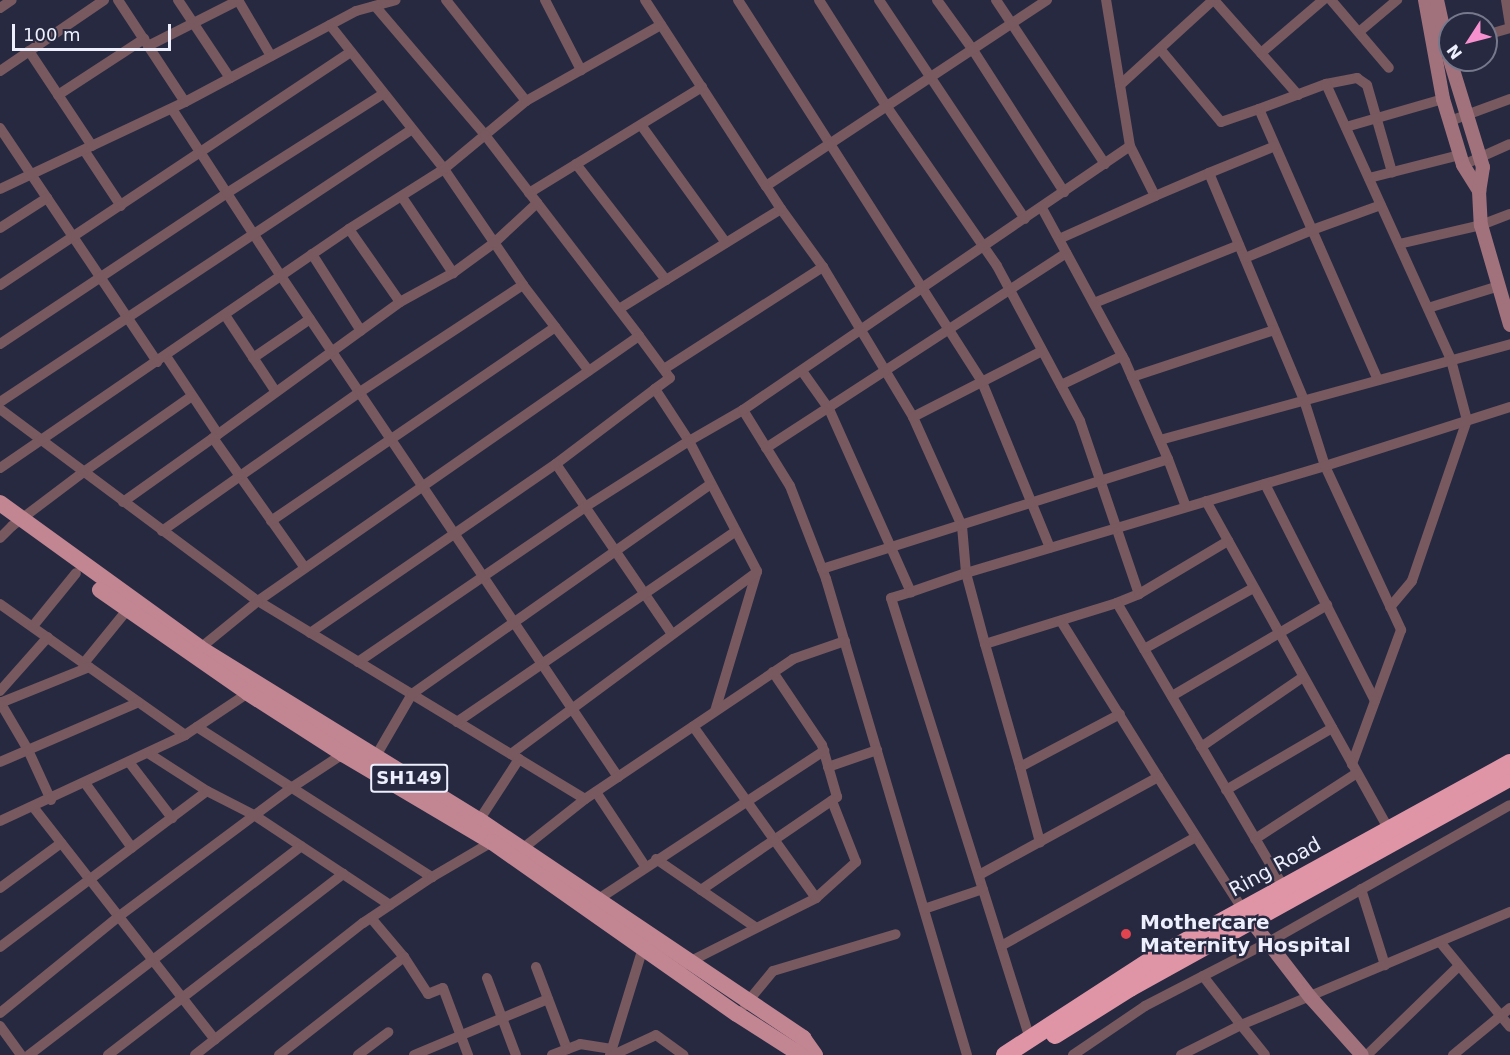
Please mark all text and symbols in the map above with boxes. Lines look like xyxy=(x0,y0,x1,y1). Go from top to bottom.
scale bar xyxy=(15,12,174,50)
north arrow xyxy=(1438,12,1498,72)
text: 100 m xyxy=(23,24,81,45)
text: N xyxy=(1443,41,1466,63)
road number: SH149 xyxy=(370,763,448,793)
street label: Ring Road xyxy=(1225,832,1325,902)
place label: Mothercare Maternity Hospital xyxy=(1140,910,1351,957)
marker: Mothercare Maternity Hospital xyxy=(1117,925,1135,943)

